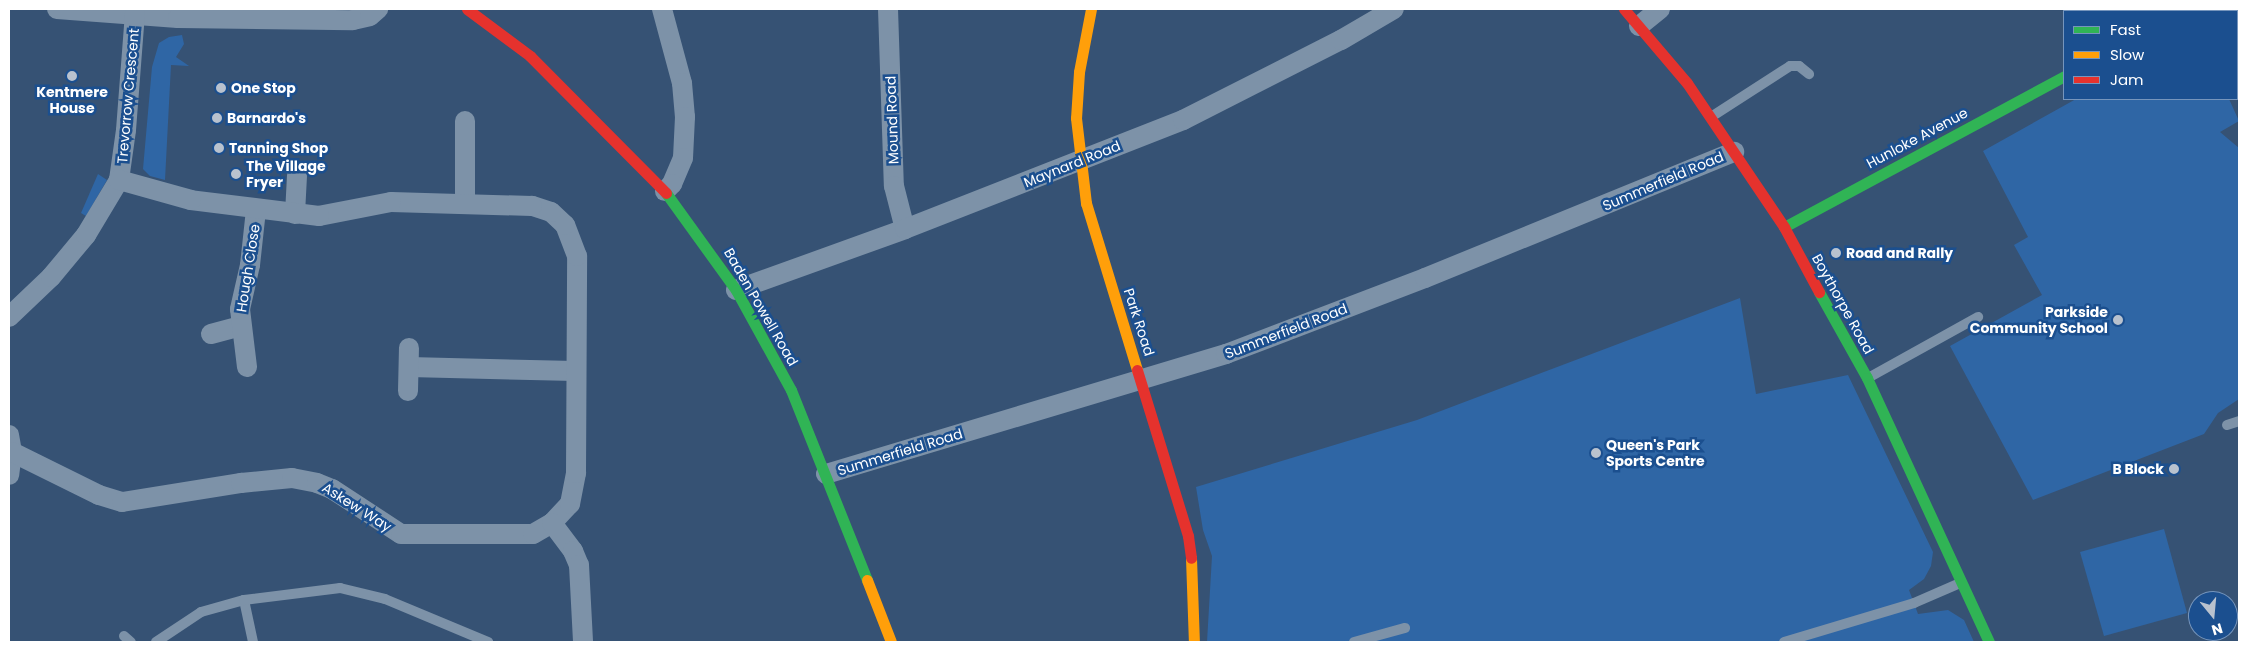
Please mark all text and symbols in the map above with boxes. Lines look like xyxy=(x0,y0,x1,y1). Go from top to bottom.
legend xyxy=(2063,10,2238,100)
text: Fast xyxy=(2110,19,2141,40)
street label: Trevorrow Crescent xyxy=(114,27,142,165)
text: Slow xyxy=(2110,44,2144,65)
text: Jam xyxy=(2110,69,2144,90)
marker: Kentmere House xyxy=(66,70,78,82)
street label: Mound Road xyxy=(882,75,902,165)
place label: One Stop xyxy=(231,80,296,96)
marker: One Stop xyxy=(215,82,227,94)
place label: Kentmere House xyxy=(36,84,108,116)
street label: Hunloke Avenue xyxy=(1864,104,1970,172)
place label: Barnardo's xyxy=(227,110,306,126)
marker: Barnardo's xyxy=(211,112,223,124)
street label: Maynard Road xyxy=(1021,137,1123,191)
place label: Tanning Shop xyxy=(229,140,328,156)
marker: Tanning Shop xyxy=(213,142,225,154)
street label: Summerfield Road xyxy=(1600,148,1726,214)
place label: The Village Fryer xyxy=(246,158,326,190)
marker: The Village Fryer xyxy=(230,168,242,180)
street label: Hough Close xyxy=(233,223,263,313)
street label: Baden Powell Road xyxy=(720,245,802,369)
place label: Road and Rally xyxy=(1846,245,1953,261)
marker: Road and Rally xyxy=(1830,247,1842,259)
street label: Boythorpe Road xyxy=(1809,251,1877,357)
street label: Park Road xyxy=(1120,286,1158,358)
street label: Summerfield Road xyxy=(1222,300,1350,362)
place label: Parkside Community School xyxy=(1970,304,2108,336)
marker: Parkside Community School xyxy=(2112,314,2124,326)
street label: Summerfield Road xyxy=(836,425,964,479)
place label: Queen's Park Sports Centre xyxy=(1606,437,1705,470)
marker: Queen's Park Sports Centre xyxy=(1590,447,1602,459)
place label: B Block xyxy=(2112,461,2164,477)
marker: B Block xyxy=(2168,463,2180,475)
street label: Askew Way xyxy=(319,479,395,535)
north arrow xyxy=(2188,591,2238,641)
text: N xyxy=(2209,618,2225,640)

